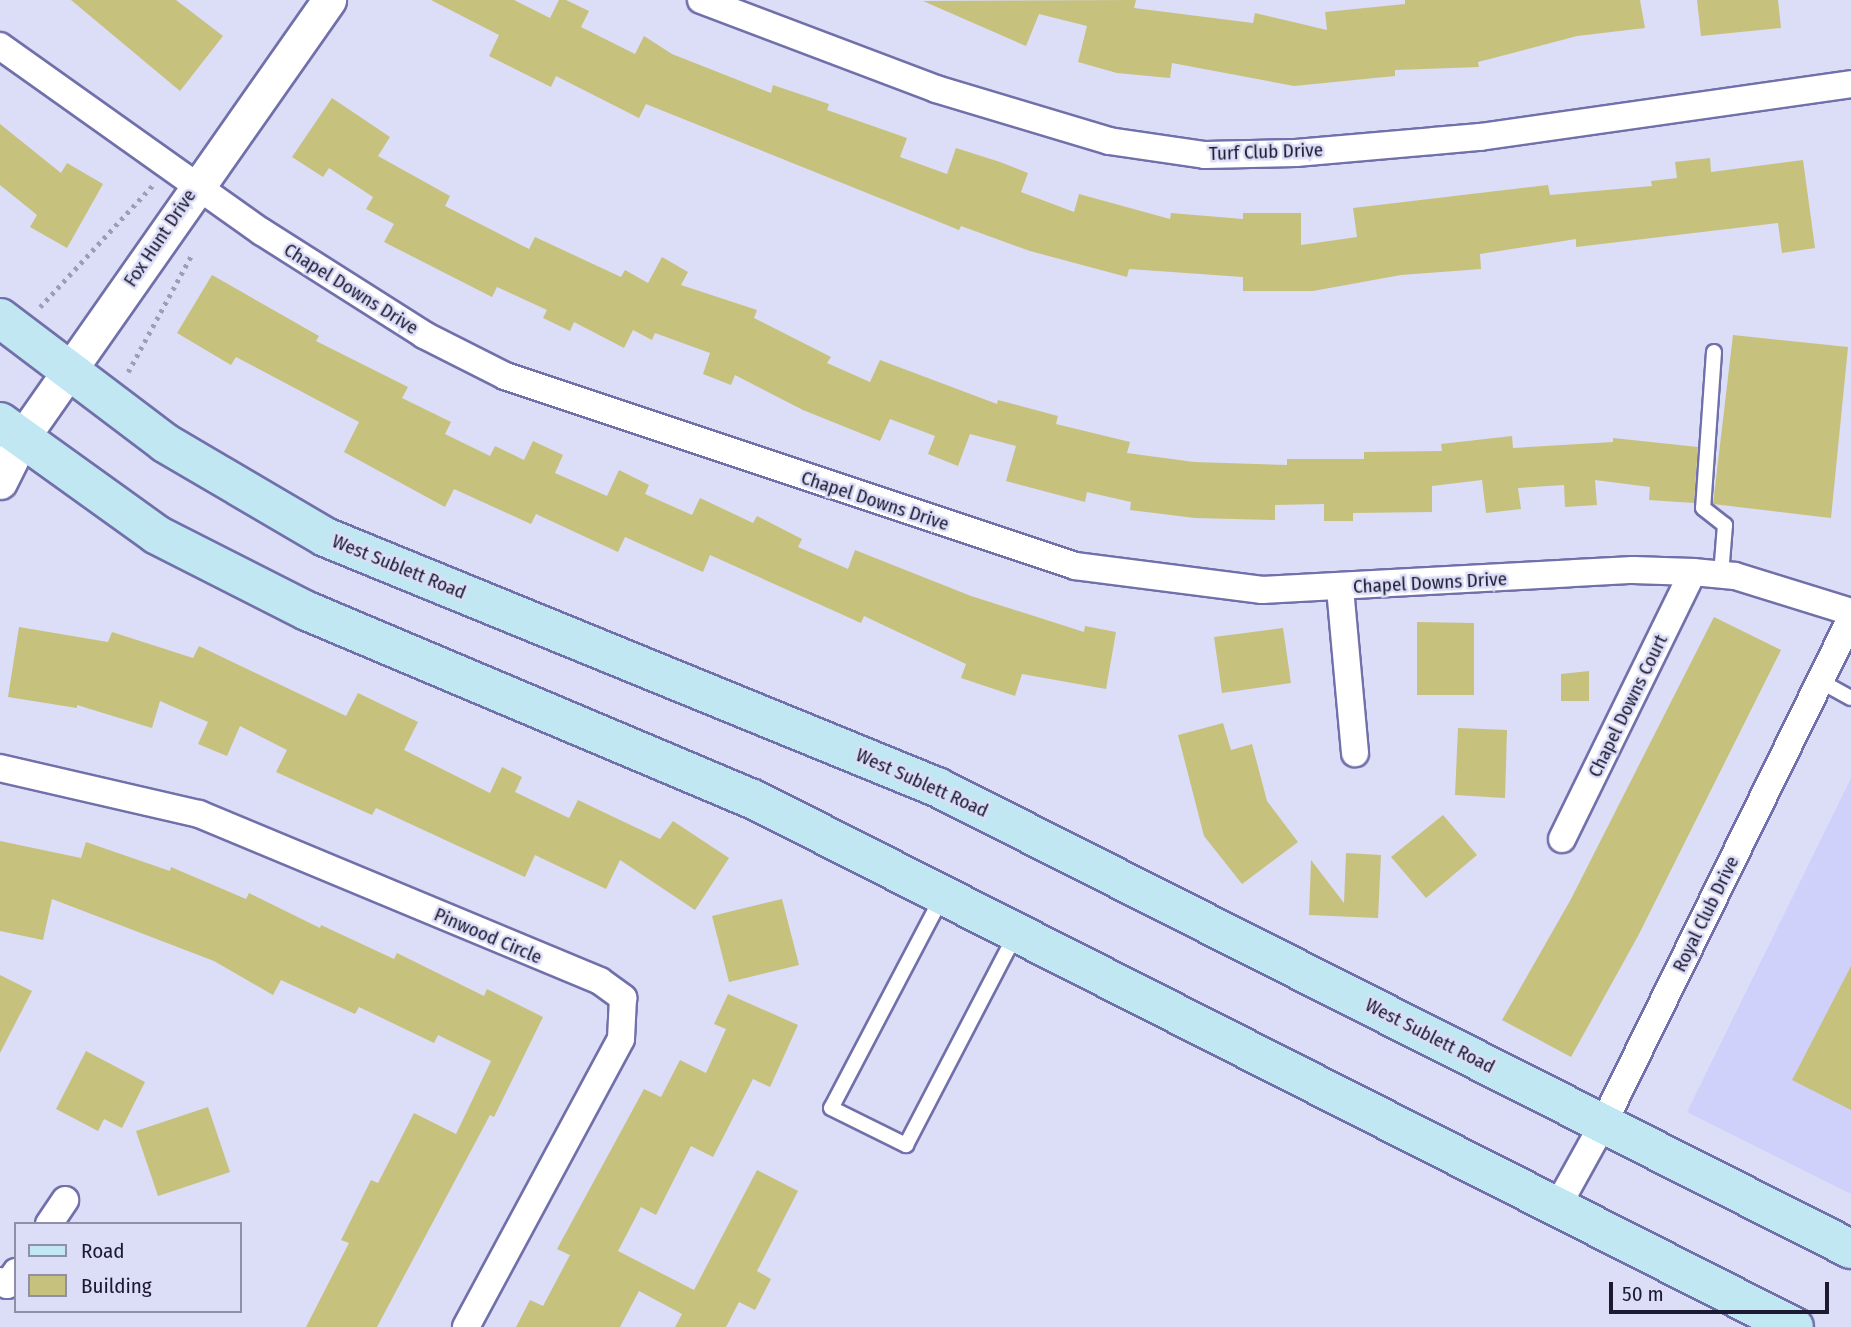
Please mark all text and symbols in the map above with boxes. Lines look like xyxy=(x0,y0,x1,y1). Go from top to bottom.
street label: Turf Club Drive xyxy=(1209,139,1323,165)
street label: Fox Hunt Drive xyxy=(119,185,201,291)
street label: Chapel Downs Drive xyxy=(280,239,422,339)
street label: Chapel Downs Drive xyxy=(798,466,952,536)
street label: West Sublett Road xyxy=(329,530,469,604)
street label: Chapel Downs Drive xyxy=(1352,568,1508,598)
street label: Chapel Downs Court xyxy=(1584,631,1672,781)
street label: West Sublett Road xyxy=(852,744,992,822)
street label: Royal Club Drive xyxy=(1668,852,1744,976)
street label: Pinwood Circle xyxy=(431,903,545,969)
street label: West Sublett Road xyxy=(1361,994,1499,1078)
legend xyxy=(14,1222,242,1313)
text: Road xyxy=(81,1238,125,1264)
scale bar xyxy=(1613,1268,1834,1312)
text: Building xyxy=(81,1273,152,1299)
text: 50 m xyxy=(1622,1281,1664,1307)

